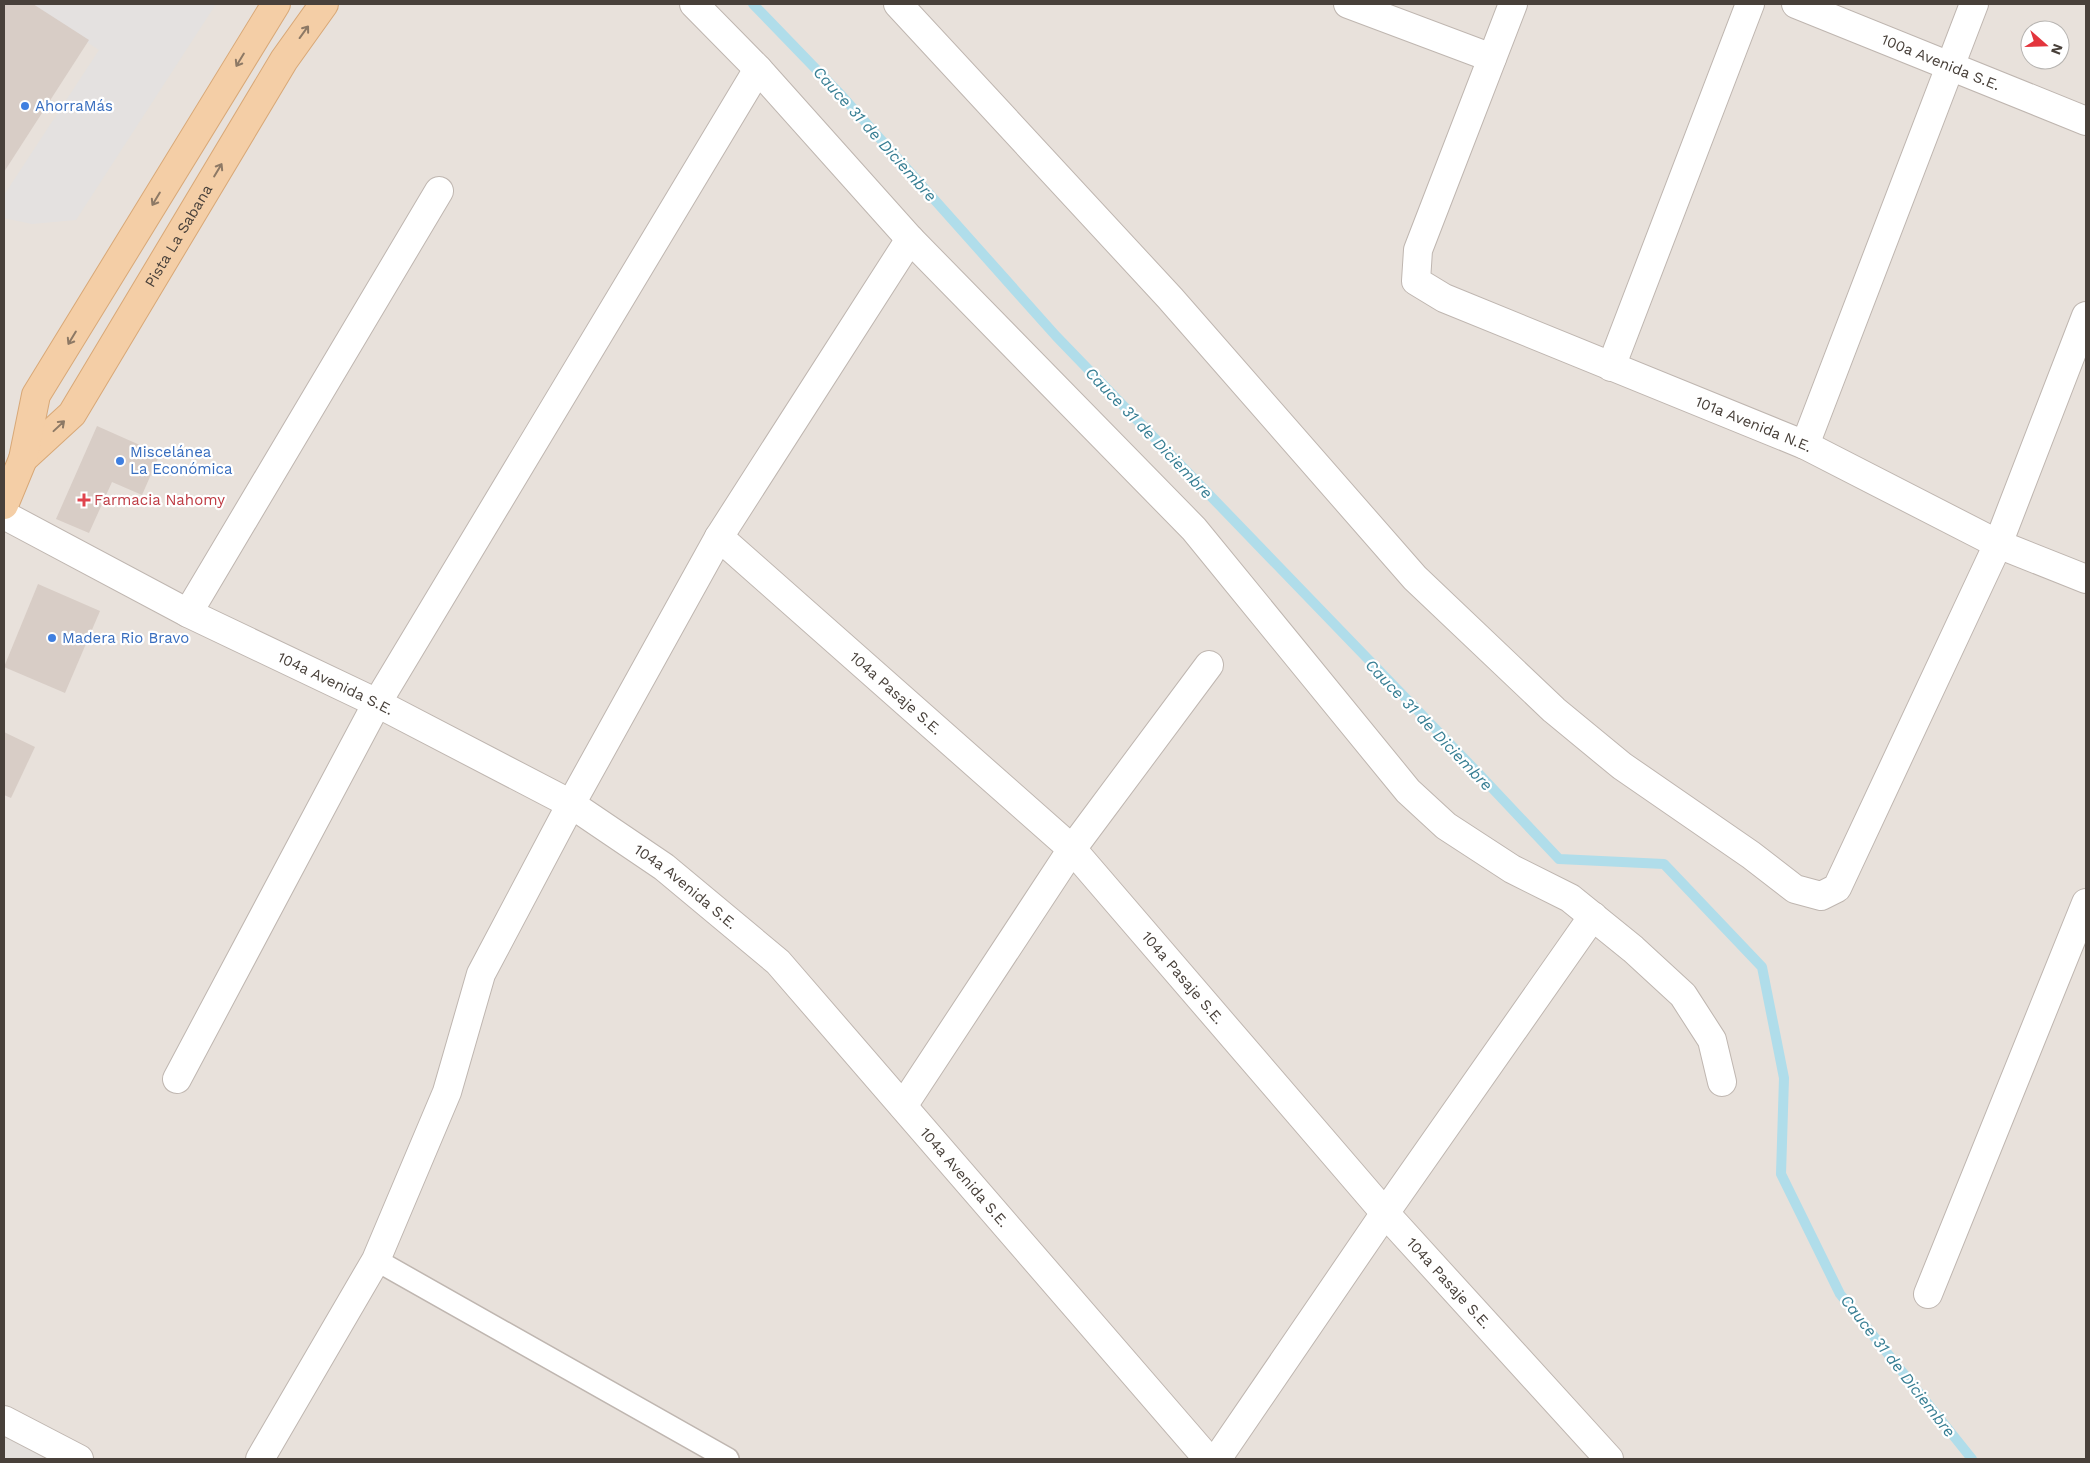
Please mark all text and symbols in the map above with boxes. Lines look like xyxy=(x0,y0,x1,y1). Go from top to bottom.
north arrow xyxy=(2020,20,2070,70)
one-way arrow xyxy=(299,25,309,39)
street label: 100a Avenida S.E. xyxy=(1879,30,2003,94)
text: N xyxy=(2048,42,2067,57)
one-way arrow xyxy=(235,52,245,66)
water label: Cauce 31 de Diciembre xyxy=(809,63,941,205)
place label: AhorraMás xyxy=(35,97,113,115)
marker: AhorraMás xyxy=(19,100,31,112)
one-way arrow xyxy=(214,163,224,177)
street label: Pista La Sabana xyxy=(141,181,217,291)
one-way arrow xyxy=(150,191,160,205)
one-way arrow xyxy=(66,330,76,344)
water label: Cauce 31 de Diciembre xyxy=(1081,363,1217,503)
street label: 101a Avenida N.E. xyxy=(1693,392,1815,456)
one-way arrow xyxy=(52,420,65,432)
place label: Miscelánea La Económica xyxy=(130,443,233,478)
marker: Miscelánea La Económica xyxy=(114,455,126,467)
place label: Farmacia Nahomy xyxy=(94,491,225,509)
marker: Farmacia Nahomy xyxy=(78,494,90,506)
place label: Madera Rio Bravo xyxy=(62,629,189,647)
marker: Madera Rio Bravo xyxy=(46,632,58,644)
street label: 104a Avenida S.E. xyxy=(275,648,396,719)
street label: 104a Pasaje S.E. xyxy=(846,648,946,739)
water label: Cauce 31 de Diciembre xyxy=(1361,655,1497,795)
street label: 104a Avenida S.E. xyxy=(631,841,741,933)
street label: 104a Pasaje S.E. xyxy=(1138,928,1228,1028)
street label: 104a Avenida S.E. xyxy=(916,1124,1012,1231)
street label: 104a Pasaje S.E. xyxy=(1403,1234,1495,1332)
water label: Cauce 31 de Diciembre xyxy=(1837,1291,1959,1441)

